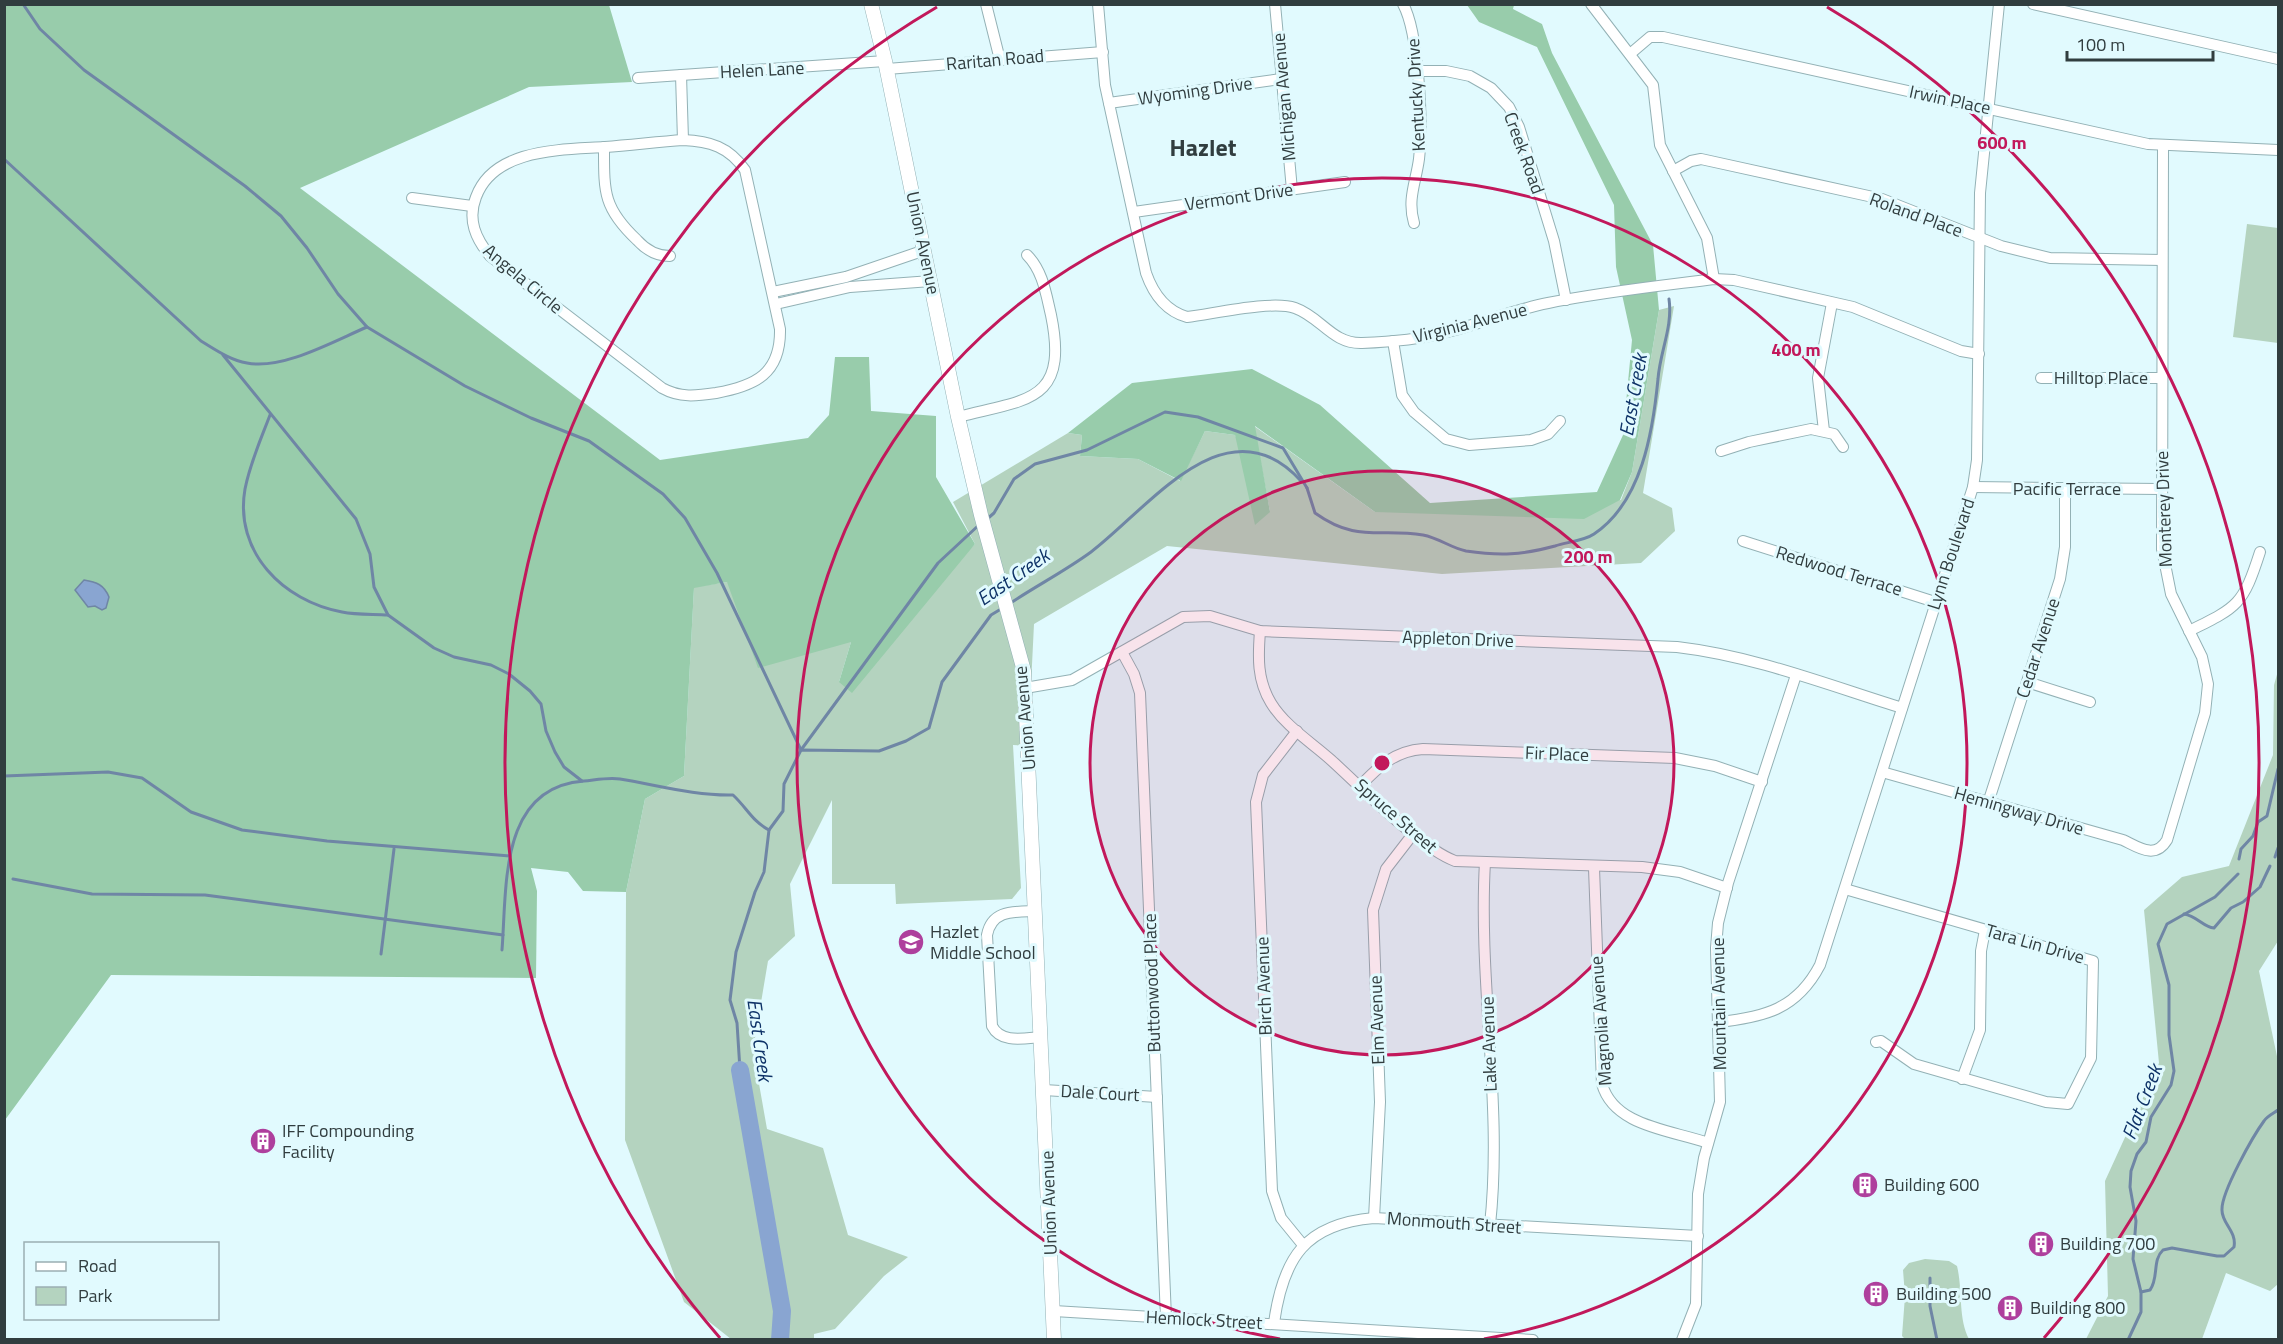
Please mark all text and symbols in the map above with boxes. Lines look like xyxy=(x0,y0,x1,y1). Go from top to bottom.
scale bar xyxy=(2067,24,2212,62)
text: 100 m xyxy=(2076,31,2125,58)
street label: Michigan Avenue xyxy=(1264,32,1303,162)
street label: Kentucky Drive xyxy=(1399,38,1432,152)
street label: Raritan Road xyxy=(945,42,1045,77)
street label: Helen Lane xyxy=(719,54,805,85)
street label: Wyoming Drive xyxy=(1136,69,1254,112)
street label: Irwin Place xyxy=(1907,78,1993,121)
street label: Creek Road xyxy=(1497,108,1552,198)
district label: Hazlet xyxy=(1170,129,1237,165)
text: 600 m xyxy=(1977,129,2027,156)
street label: Vermont Drive xyxy=(1183,176,1295,217)
street label: Roland Place xyxy=(1866,185,1967,244)
street label: Union Avenue xyxy=(899,189,948,297)
street label: Angela Circle xyxy=(478,237,569,320)
street label: Virginia Avenue xyxy=(1410,295,1530,350)
text: 400 m xyxy=(1771,336,1821,363)
water label: East Creek xyxy=(1610,349,1655,438)
street label: Hilltop Place xyxy=(2054,364,2148,391)
street label: Monterey Drive xyxy=(2148,450,2179,568)
street label: Pacific Terrace xyxy=(2013,475,2121,502)
street label: Lynn Boulevard xyxy=(1920,494,1981,613)
street label: Redwood Terrace xyxy=(1773,538,1906,603)
water label: East Creek xyxy=(970,539,1057,613)
text: 200 m xyxy=(1563,543,1613,570)
street label: Cedar Avenue xyxy=(2009,594,2066,701)
street label: Appleton Drive xyxy=(1402,623,1514,654)
street label: Union Avenue xyxy=(1006,665,1043,771)
street label: Fir Place xyxy=(1524,739,1590,768)
centre of rings xyxy=(1372,753,1392,773)
street label: Spruce Street xyxy=(1349,772,1444,860)
street label: Hemingway Drive xyxy=(1951,779,2087,842)
street label: Buttonwood Place xyxy=(1136,913,1167,1053)
street label: Tara Lin Drive xyxy=(1983,917,2088,971)
place label: Hazlet Middle School xyxy=(930,918,1036,966)
school or university icon: Hazlet Middle School xyxy=(896,927,926,957)
street label: Birch Avenue xyxy=(1248,936,1279,1036)
street label: Mountain Avenue xyxy=(1704,937,1733,1071)
street label: Magnolia Avenue xyxy=(1583,955,1619,1087)
street label: Elm Avenue xyxy=(1361,975,1392,1065)
street label: Lake Avenue xyxy=(1473,996,1504,1092)
water label: East Creek xyxy=(739,997,782,1085)
water label: Flat Creek xyxy=(2113,1058,2171,1144)
street label: Dale Court xyxy=(1060,1077,1141,1108)
place label: IFF Compounding Facility xyxy=(282,1117,414,1165)
building icon: IFF Compounding Facility xyxy=(248,1126,278,1156)
street label: Union Avenue xyxy=(1033,1150,1064,1256)
building icon: Building 600 xyxy=(1850,1170,1880,1200)
place label: Building 600 xyxy=(1884,1171,1979,1198)
street label: Monmouth Street xyxy=(1386,1204,1523,1241)
building icon: Building 700 xyxy=(2026,1229,2056,1259)
place label: Building 700 xyxy=(2060,1230,2155,1257)
legend xyxy=(24,1242,219,1320)
text: Road xyxy=(78,1252,117,1279)
building icon: Building 500 xyxy=(1861,1279,1891,1309)
place label: Building 500 xyxy=(1896,1280,1991,1307)
text: Park xyxy=(78,1282,113,1309)
building icon: Building 800 xyxy=(1995,1293,2025,1323)
place label: Building 800 xyxy=(2030,1294,2125,1321)
street label: Hemlock Street xyxy=(1145,1303,1264,1336)

